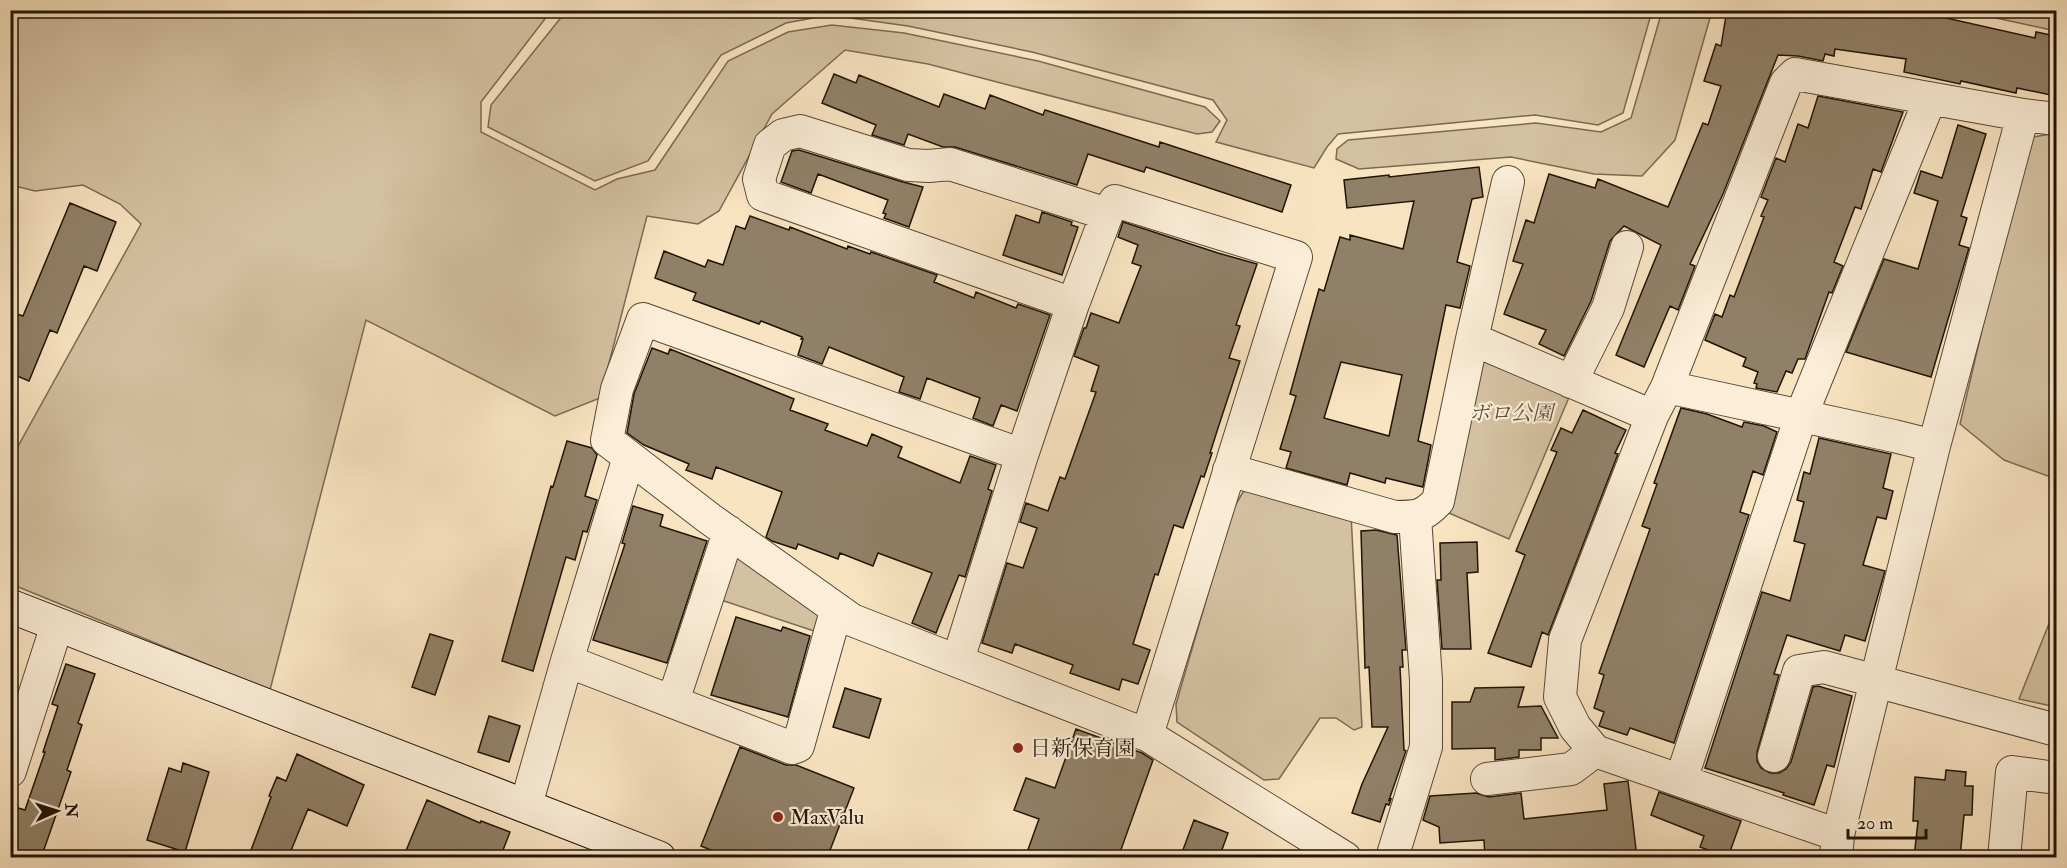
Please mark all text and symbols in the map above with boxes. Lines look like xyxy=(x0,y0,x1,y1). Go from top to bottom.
park label: ボロ公園 xyxy=(1469,400,1556,427)
place label: 日新保育園 xyxy=(1030,735,1135,762)
marker: 日新保育園 xyxy=(1011,741,1025,755)
north arrow xyxy=(27,781,87,841)
text: N xyxy=(61,802,81,819)
scale bar xyxy=(1848,802,1926,840)
place label: MaxValu xyxy=(790,804,864,831)
marker: MaxValu xyxy=(771,810,785,824)
text: 20 m xyxy=(1857,812,1893,835)

